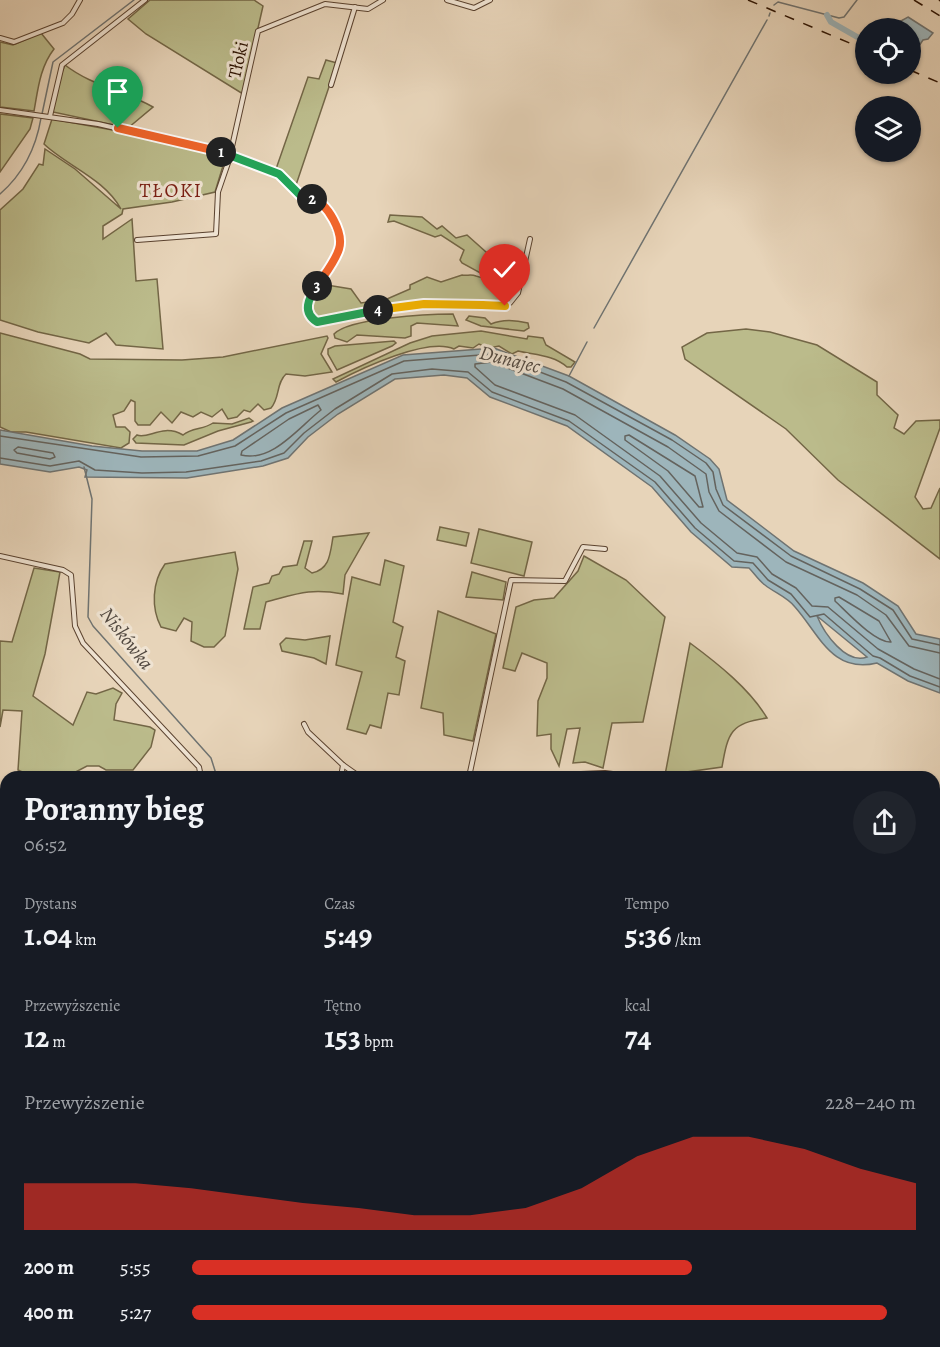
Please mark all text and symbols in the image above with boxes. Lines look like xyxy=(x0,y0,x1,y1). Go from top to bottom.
map controls xyxy=(855,18,921,162)
button: locate xyxy=(855,18,921,84)
street label: Tłoki xyxy=(222,39,254,81)
pin xyxy=(92,66,143,128)
icon: arrive xyxy=(101,75,134,108)
button: layers xyxy=(855,96,921,162)
pin: 1 xyxy=(206,137,236,167)
text: 1 xyxy=(218,141,224,163)
district label: TŁOKI xyxy=(139,177,203,204)
pin: 2 xyxy=(297,184,327,214)
text: 2 xyxy=(308,188,316,210)
pin xyxy=(479,244,530,306)
icon: check xyxy=(488,253,521,286)
pin: 3 xyxy=(302,271,332,301)
text: 3 xyxy=(314,275,320,297)
pin: 4 xyxy=(363,295,393,325)
text: 4 xyxy=(374,299,382,321)
water label: Dunajec xyxy=(477,339,543,380)
water label: Niskówka xyxy=(94,601,160,675)
text: Poranny bieg xyxy=(24,786,204,831)
button: share xyxy=(853,791,916,854)
text: 06:52 xyxy=(24,831,67,858)
text: Dystans xyxy=(24,893,77,915)
text: Czas xyxy=(324,893,355,915)
text: Tempo xyxy=(625,893,669,915)
text: 1.04 xyxy=(24,915,72,955)
text: 5:49 xyxy=(324,915,372,955)
text: 5:36 xyxy=(625,915,672,955)
text: km xyxy=(72,929,97,951)
text: /km xyxy=(672,929,701,951)
text: Przewyższenie xyxy=(24,995,121,1017)
text: Tętno xyxy=(324,995,361,1017)
text: kcal xyxy=(625,995,650,1017)
text: 12 xyxy=(24,1017,49,1057)
text: 153 xyxy=(324,1017,361,1057)
text: 74 xyxy=(625,1017,652,1057)
text: m xyxy=(49,1031,66,1053)
text: bpm xyxy=(361,1031,394,1053)
text: Przewyższenie xyxy=(24,1089,145,1116)
text: 228–240 m xyxy=(825,1089,916,1116)
text: 200 m xyxy=(24,1254,74,1281)
text: 5:55 xyxy=(120,1254,151,1281)
text: 400 m xyxy=(24,1299,74,1326)
text: 5:27 xyxy=(120,1299,151,1326)

